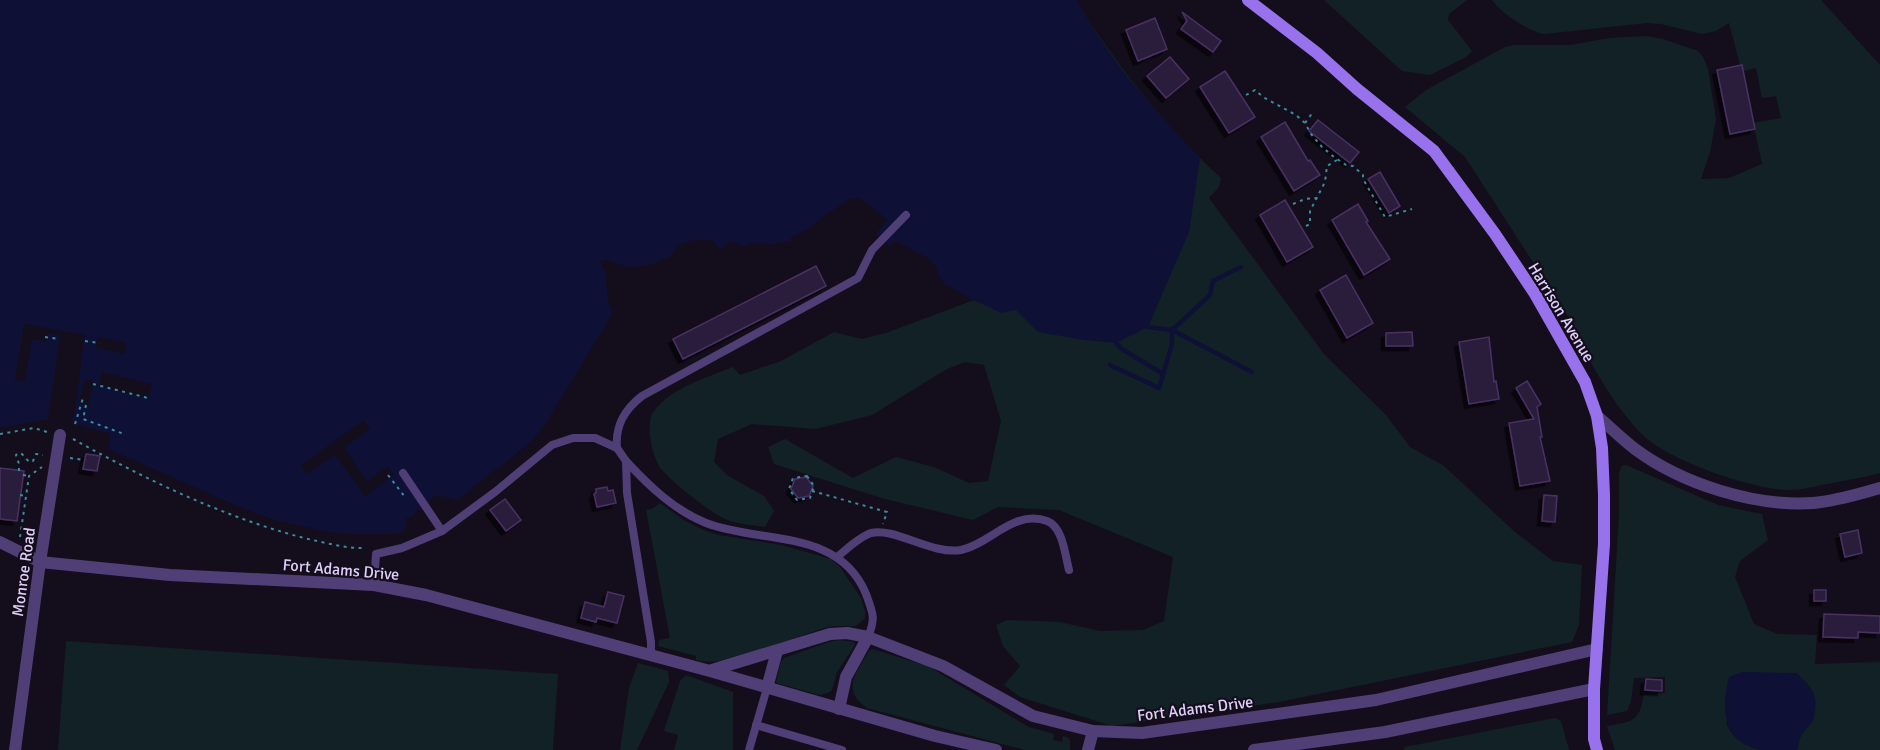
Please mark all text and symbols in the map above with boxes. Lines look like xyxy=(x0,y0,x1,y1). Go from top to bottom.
street label: Harrison Avenue xyxy=(1523,259,1599,366)
street label: Monroe Road xyxy=(8,526,40,618)
street label: Fort Adams Drive xyxy=(282,555,400,585)
street label: Fort Adams Drive xyxy=(1136,692,1254,726)

